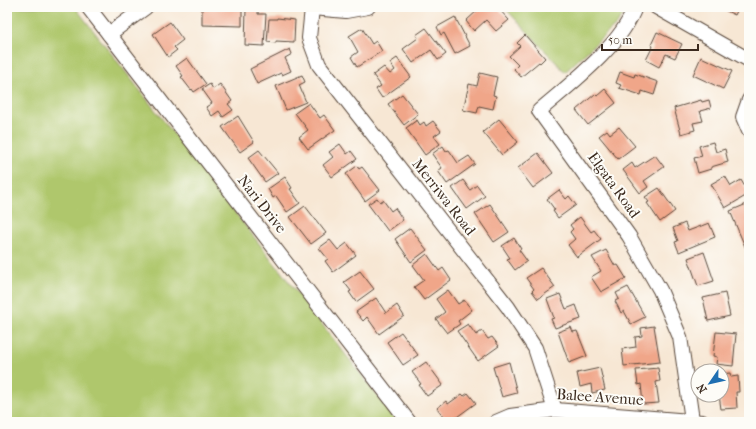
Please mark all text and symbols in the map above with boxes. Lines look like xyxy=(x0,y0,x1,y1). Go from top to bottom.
scale bar xyxy=(602,26,698,52)
text: 50 m xyxy=(608,33,632,47)
street label: Elgata Road xyxy=(584,149,644,222)
street label: Merriwa Road xyxy=(408,155,480,240)
street label: Nari Drive xyxy=(234,171,291,237)
north arrow xyxy=(690,363,730,403)
text: N xyxy=(694,381,710,395)
street label: Balee Avenue xyxy=(556,385,645,409)

